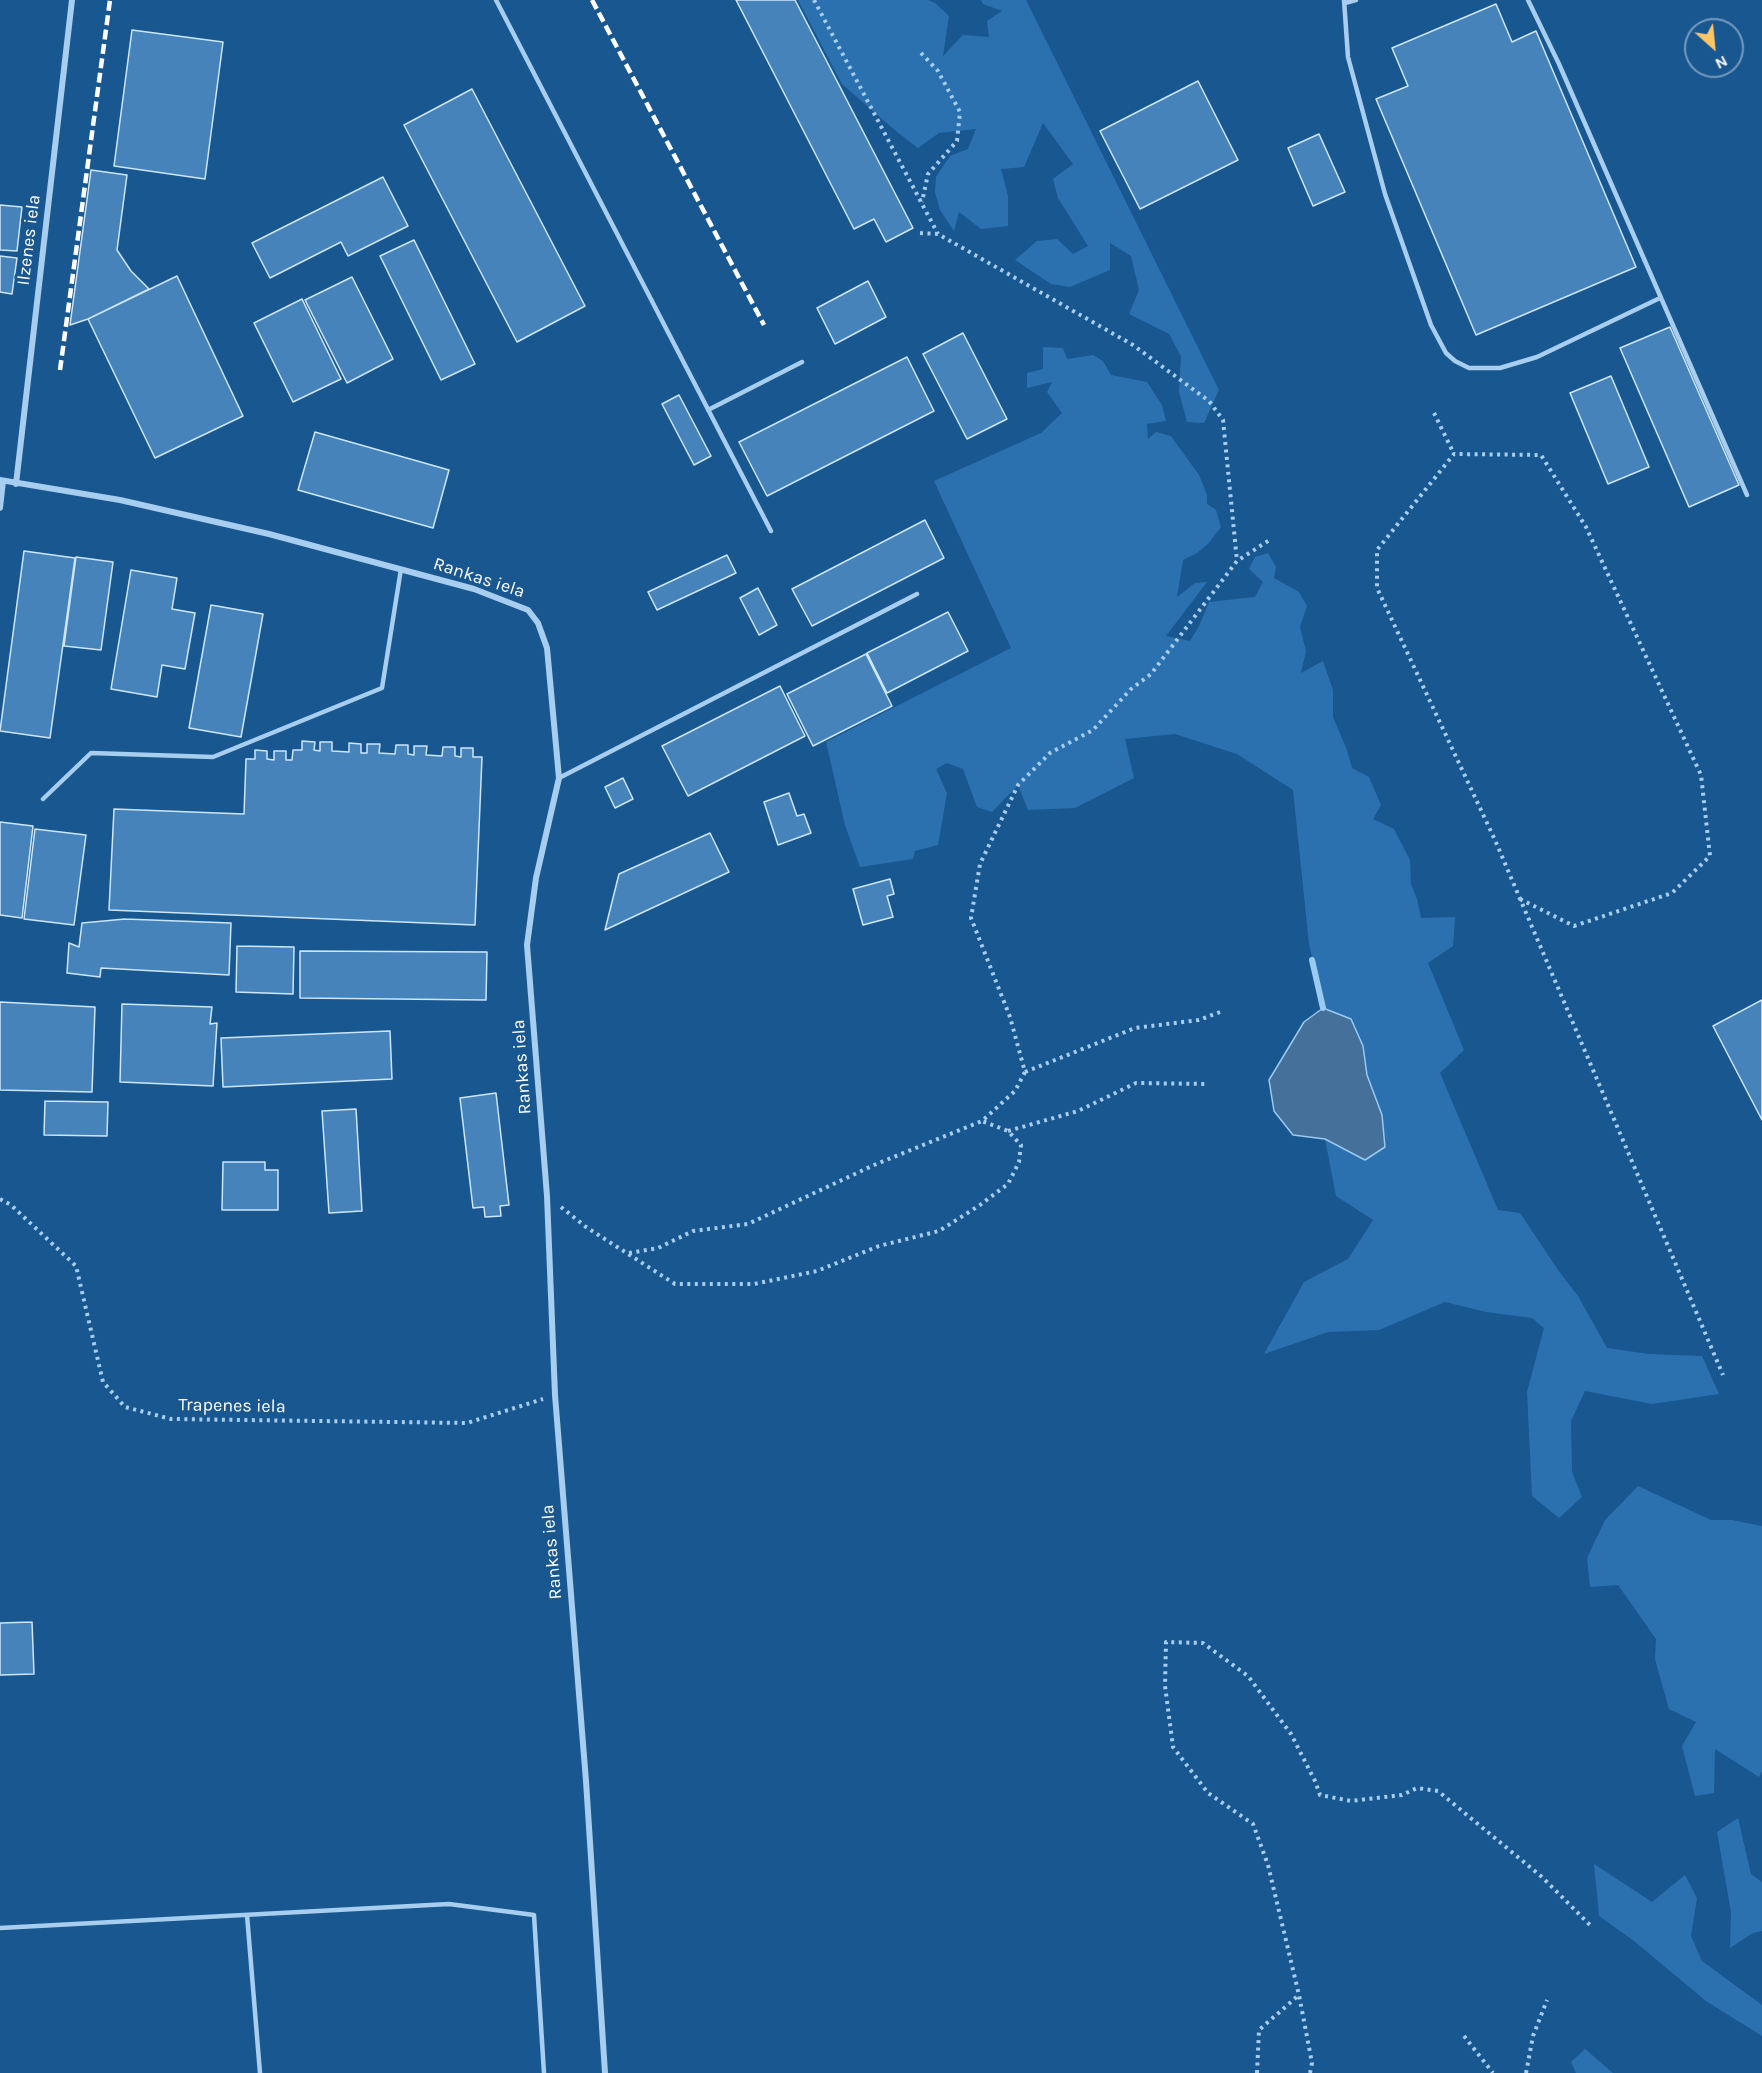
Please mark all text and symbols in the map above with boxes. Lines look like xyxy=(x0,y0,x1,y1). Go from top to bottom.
north arrow xyxy=(1684,18,1744,78)
text: N xyxy=(1712,52,1731,74)
street label: Ilzenes iela xyxy=(13,193,45,287)
street label: Rankas iela xyxy=(430,553,528,603)
street label: Rankas iela xyxy=(508,1019,536,1115)
street label: Trapenes iela xyxy=(178,1394,286,1418)
street label: Rankas iela xyxy=(537,1504,567,1600)

